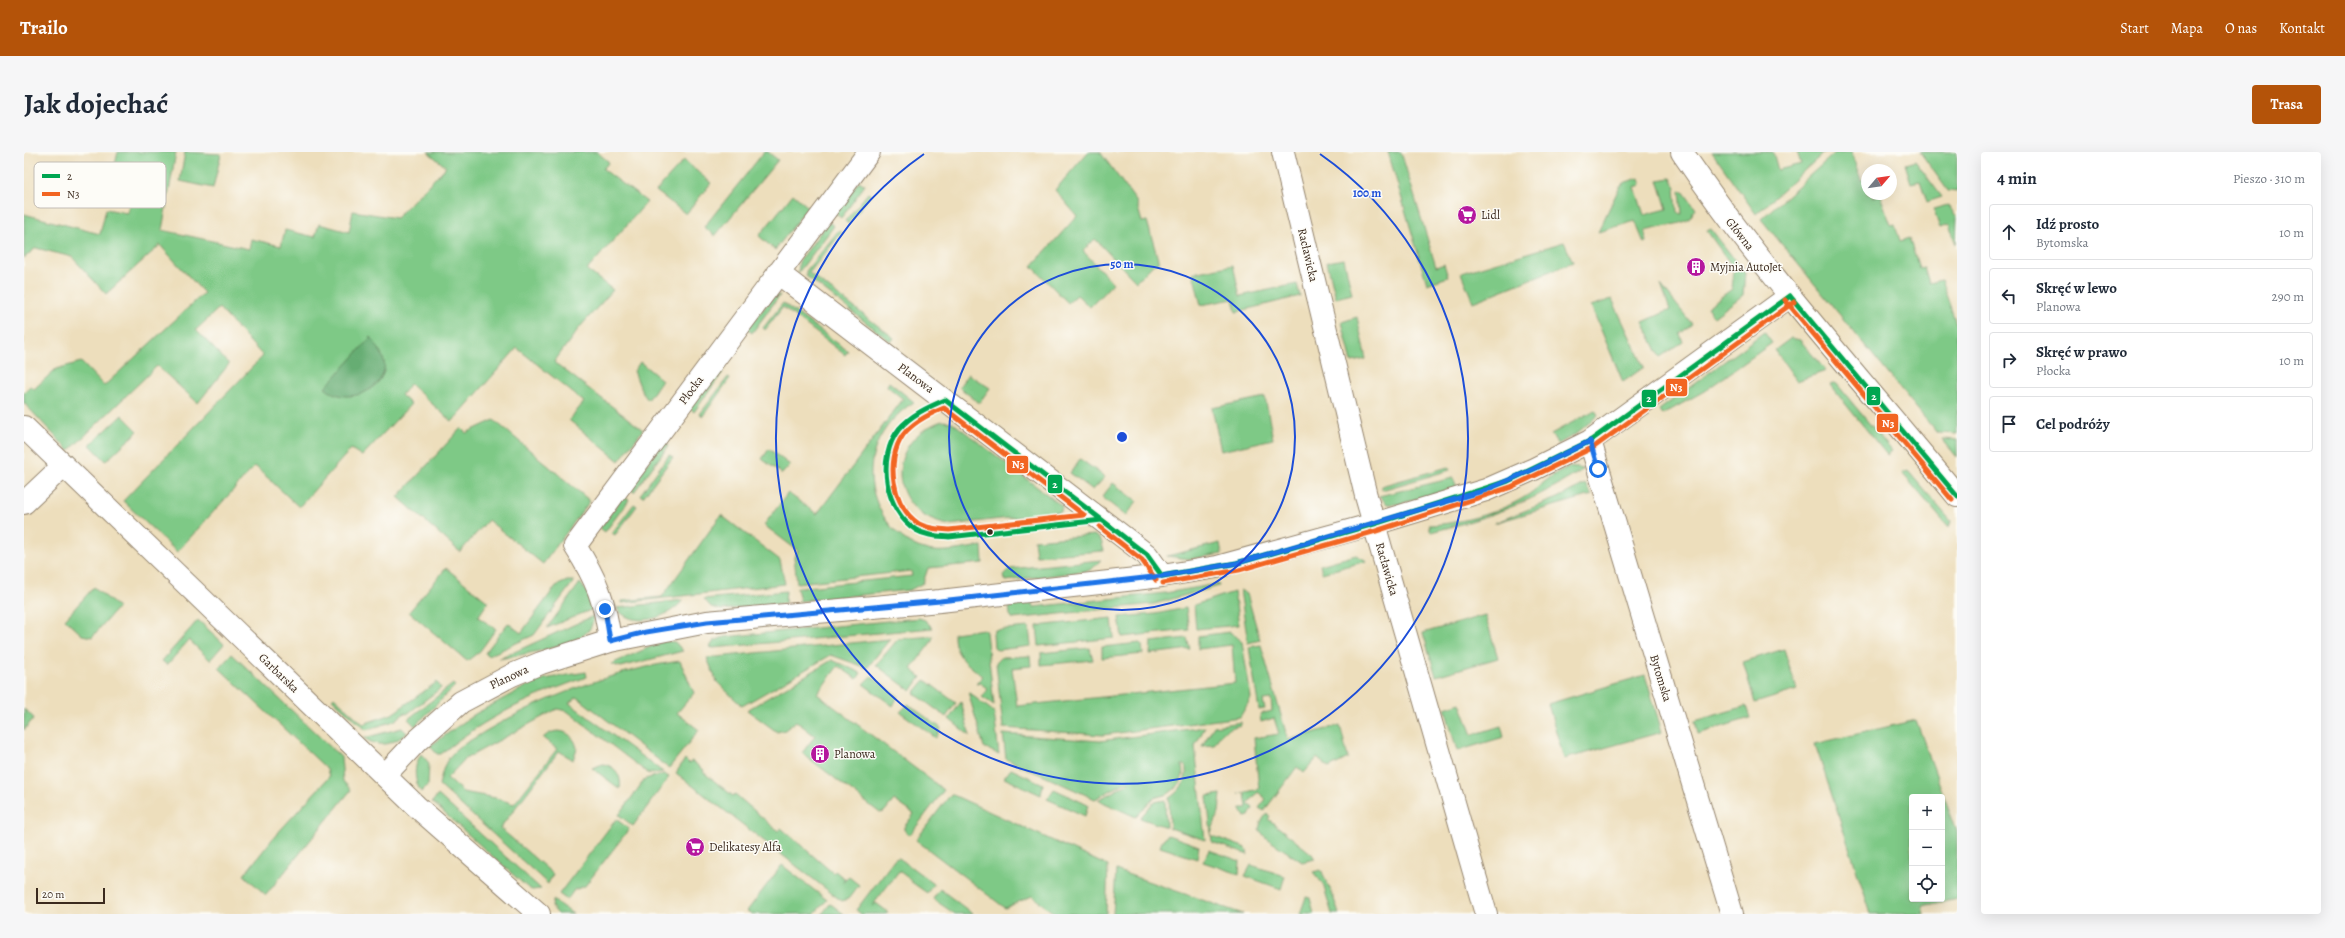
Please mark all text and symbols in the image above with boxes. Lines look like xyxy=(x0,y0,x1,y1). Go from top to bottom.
text: Trailo xyxy=(20,15,68,41)
text: Start xyxy=(2120,19,2149,38)
text: Mapa xyxy=(2171,19,2203,38)
text: O nas xyxy=(2225,19,2257,38)
text: Kontakt xyxy=(2279,19,2325,38)
text: Jak dojechać xyxy=(24,85,168,123)
button: Trasa xyxy=(2252,85,2321,124)
legend xyxy=(34,162,166,208)
north arrow xyxy=(1861,164,1897,200)
text: 4 min xyxy=(1997,167,2037,190)
text: 2 xyxy=(67,169,72,184)
text: Pieszo · 310 m xyxy=(2233,170,2305,187)
text: 100 m xyxy=(1353,185,1381,201)
text: N3 xyxy=(67,187,80,202)
supermarket icon: Lidl xyxy=(1456,204,1478,226)
place label: Lidl xyxy=(1481,207,1500,223)
street label: Główna xyxy=(1722,214,1758,254)
text: Idź prosto xyxy=(2036,214,2099,234)
icon: ahead xyxy=(1998,221,2020,243)
text: 10 m xyxy=(2279,224,2304,241)
street label: Racławicka xyxy=(1294,227,1322,284)
text: Bytomska xyxy=(2036,234,2089,251)
text: 50 m xyxy=(1110,256,1134,272)
building icon: Myjnia AutoJet xyxy=(1685,256,1707,278)
place label: Myjnia AutoJet xyxy=(1710,259,1782,275)
text: Skręć w lewo xyxy=(2036,278,2117,298)
icon: left xyxy=(1998,285,2020,307)
text: 290 m xyxy=(2272,288,2304,305)
text: Planowa xyxy=(2036,298,2081,315)
text: Skręć w prawo xyxy=(2036,342,2127,362)
icon: right xyxy=(1998,349,2020,371)
text: 10 m xyxy=(2279,352,2304,369)
street label: Planowa xyxy=(895,359,938,397)
text: Płocka xyxy=(2036,362,2071,379)
street label: Płocka xyxy=(675,372,707,408)
line badge: N3 xyxy=(1665,378,1688,397)
text: N3 xyxy=(1670,380,1683,395)
line badge: 2 xyxy=(1866,386,1881,406)
line badge: 2 xyxy=(1641,389,1657,408)
text: 2 xyxy=(1871,389,1877,404)
text: 2 xyxy=(1646,391,1652,406)
line badge: N3 xyxy=(1876,413,1899,433)
icon: arrive xyxy=(1998,413,2020,435)
text: Cel podróży xyxy=(2036,414,2110,434)
text: N3 xyxy=(1882,416,1895,431)
centre of rings xyxy=(1115,430,1129,444)
line badge: N3 xyxy=(1006,455,1029,474)
text: N3 xyxy=(1012,457,1025,472)
route start xyxy=(1589,460,1607,478)
line badge: 2 xyxy=(1047,474,1063,494)
text: 2 xyxy=(1052,477,1058,492)
unlabelled marker xyxy=(985,527,995,537)
street label: Racławicka xyxy=(1372,541,1402,598)
route end xyxy=(596,600,614,618)
street label: Garbarska xyxy=(255,650,303,697)
street label: Bytomska xyxy=(1646,652,1676,704)
street label: Planowa xyxy=(487,661,531,693)
building icon: Planowa xyxy=(809,743,831,765)
place label: Planowa xyxy=(834,746,876,762)
map controls xyxy=(1909,794,1945,902)
button: + xyxy=(1909,794,1945,830)
button: − xyxy=(1909,830,1945,866)
supermarket icon: Delikatesy Alfa xyxy=(684,836,706,858)
place label: Delikatesy Alfa xyxy=(709,839,782,855)
button: locate xyxy=(1909,866,1945,902)
scale bar xyxy=(36,886,105,905)
text: 20 m xyxy=(42,887,64,902)

